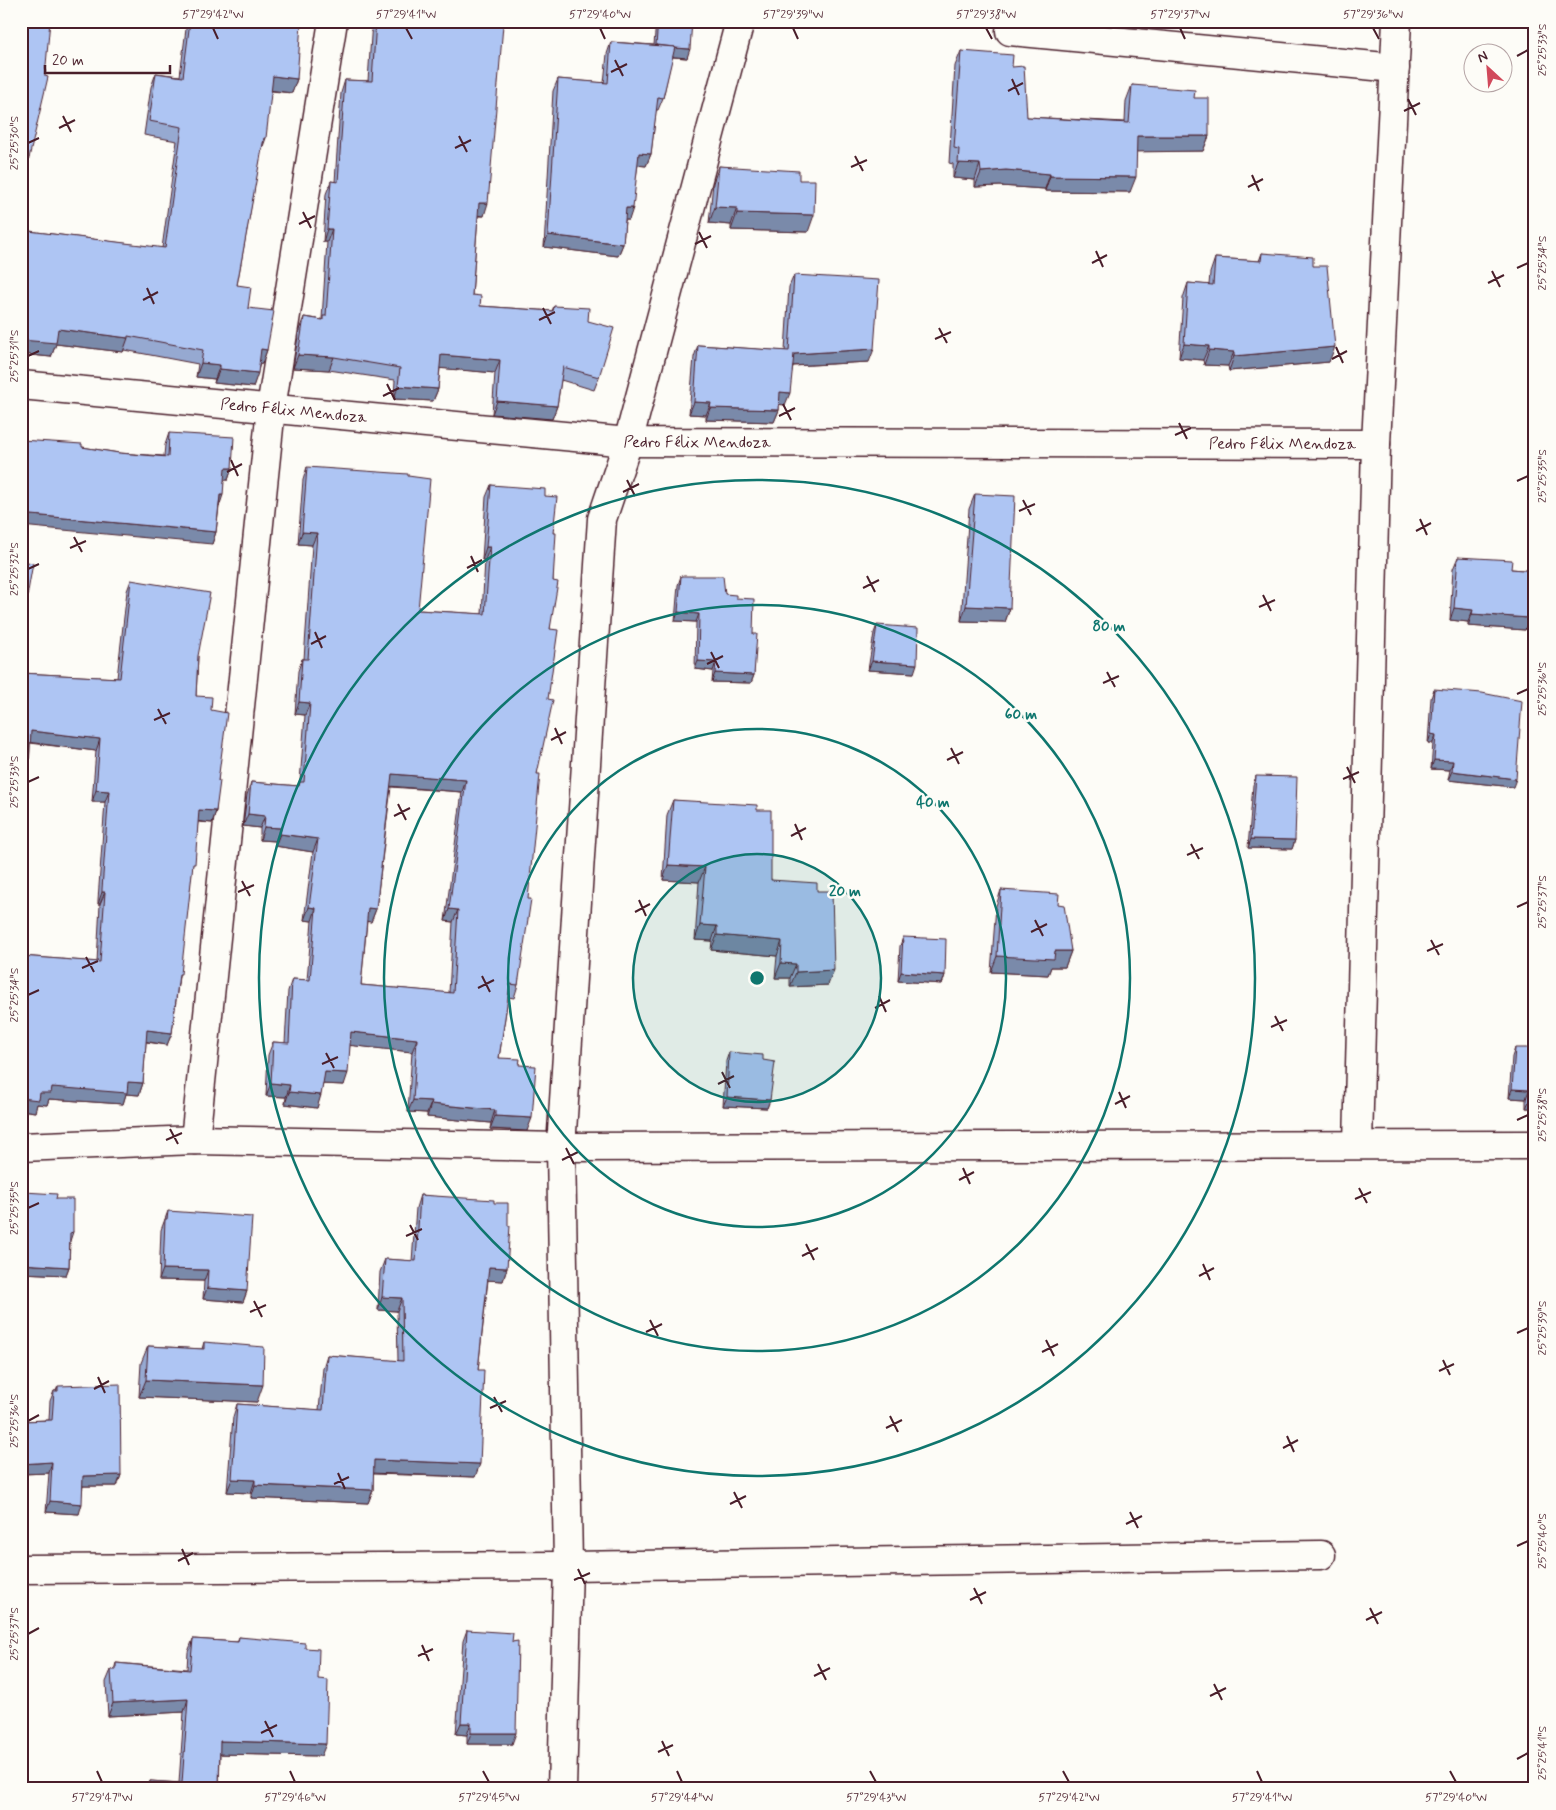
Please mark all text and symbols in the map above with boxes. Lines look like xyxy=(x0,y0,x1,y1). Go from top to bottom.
text: 57°29'42"W xyxy=(182,7,244,23)
text: 57°29'41"W xyxy=(376,7,436,23)
text: 57°29'40"W xyxy=(569,7,631,23)
text: 57°29'39"W xyxy=(763,7,823,23)
text: 57°29'38"W xyxy=(956,7,1016,23)
text: 57°29'37"W xyxy=(1150,7,1210,23)
text: 57°29'36"W xyxy=(1343,7,1403,23)
text: 25°25'33"S xyxy=(1535,23,1551,76)
scale bar xyxy=(45,42,170,74)
north arrow xyxy=(1464,42,1514,92)
text: N xyxy=(1475,47,1491,67)
text: 20 m xyxy=(52,51,84,71)
text: 25°25'30"S xyxy=(7,115,23,170)
text: 25°25'34"S xyxy=(1535,235,1551,290)
text: 25°25'31"S xyxy=(7,329,23,382)
street label: Pedro Félix Mendoza xyxy=(220,393,368,428)
street label: Pedro Félix Mendoza xyxy=(623,431,771,453)
street label: Pedro Félix Mendoza xyxy=(1209,433,1356,454)
text: 25°25'35"S xyxy=(1535,449,1551,503)
text: 25°25'32"S xyxy=(7,542,23,596)
text: 80 m xyxy=(1092,617,1126,637)
text: 25°25'36"S xyxy=(1535,662,1551,716)
text: 60 m xyxy=(1005,705,1037,725)
text: 25°25'33"S xyxy=(7,755,23,808)
text: 40 m xyxy=(916,793,950,813)
text: 25°25'37"S xyxy=(1535,875,1551,929)
text: 20 m xyxy=(829,882,861,902)
text: 25°25'34"S xyxy=(7,967,23,1022)
centre of rings xyxy=(748,969,766,987)
text: 25°25'38"S xyxy=(1535,1088,1551,1142)
text: 25°25'35"S xyxy=(7,1181,23,1235)
text: 25°25'39"S xyxy=(1535,1300,1551,1355)
text: 25°25'36"S xyxy=(7,1394,23,1448)
text: 25°25'40"S xyxy=(1535,1513,1551,1569)
text: 25°25'37"S xyxy=(7,1607,23,1661)
text: 25°25'41"S xyxy=(1535,1725,1551,1780)
text: 57°29'47"W xyxy=(71,1790,133,1806)
text: 57°29'46"W xyxy=(264,1790,326,1806)
text: 57°29'45"W xyxy=(458,1790,520,1806)
text: 57°29'44"W xyxy=(651,1790,713,1806)
text: 57°29'43"W xyxy=(846,1790,906,1806)
text: 57°29'42"W xyxy=(1038,1790,1100,1806)
text: 57°29'41"W xyxy=(1232,1790,1292,1806)
text: 57°29'40"W xyxy=(1425,1790,1487,1806)

